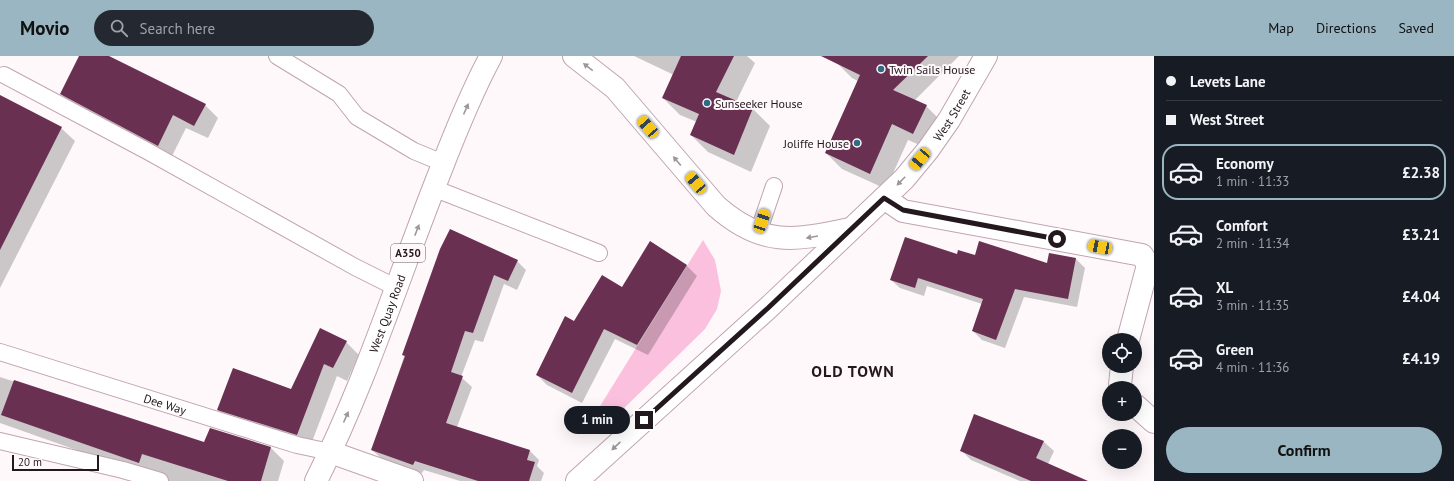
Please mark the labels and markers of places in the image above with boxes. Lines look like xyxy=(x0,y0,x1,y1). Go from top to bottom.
place label: Twin Sails House xyxy=(889,62,975,77)
marker: Twin Sails House xyxy=(876,64,886,74)
place label: Sunseeker House xyxy=(715,96,803,111)
marker: Sunseeker House xyxy=(702,98,712,108)
place label: Joliffe House xyxy=(782,136,849,151)
marker: Joliffe House xyxy=(852,138,862,148)

